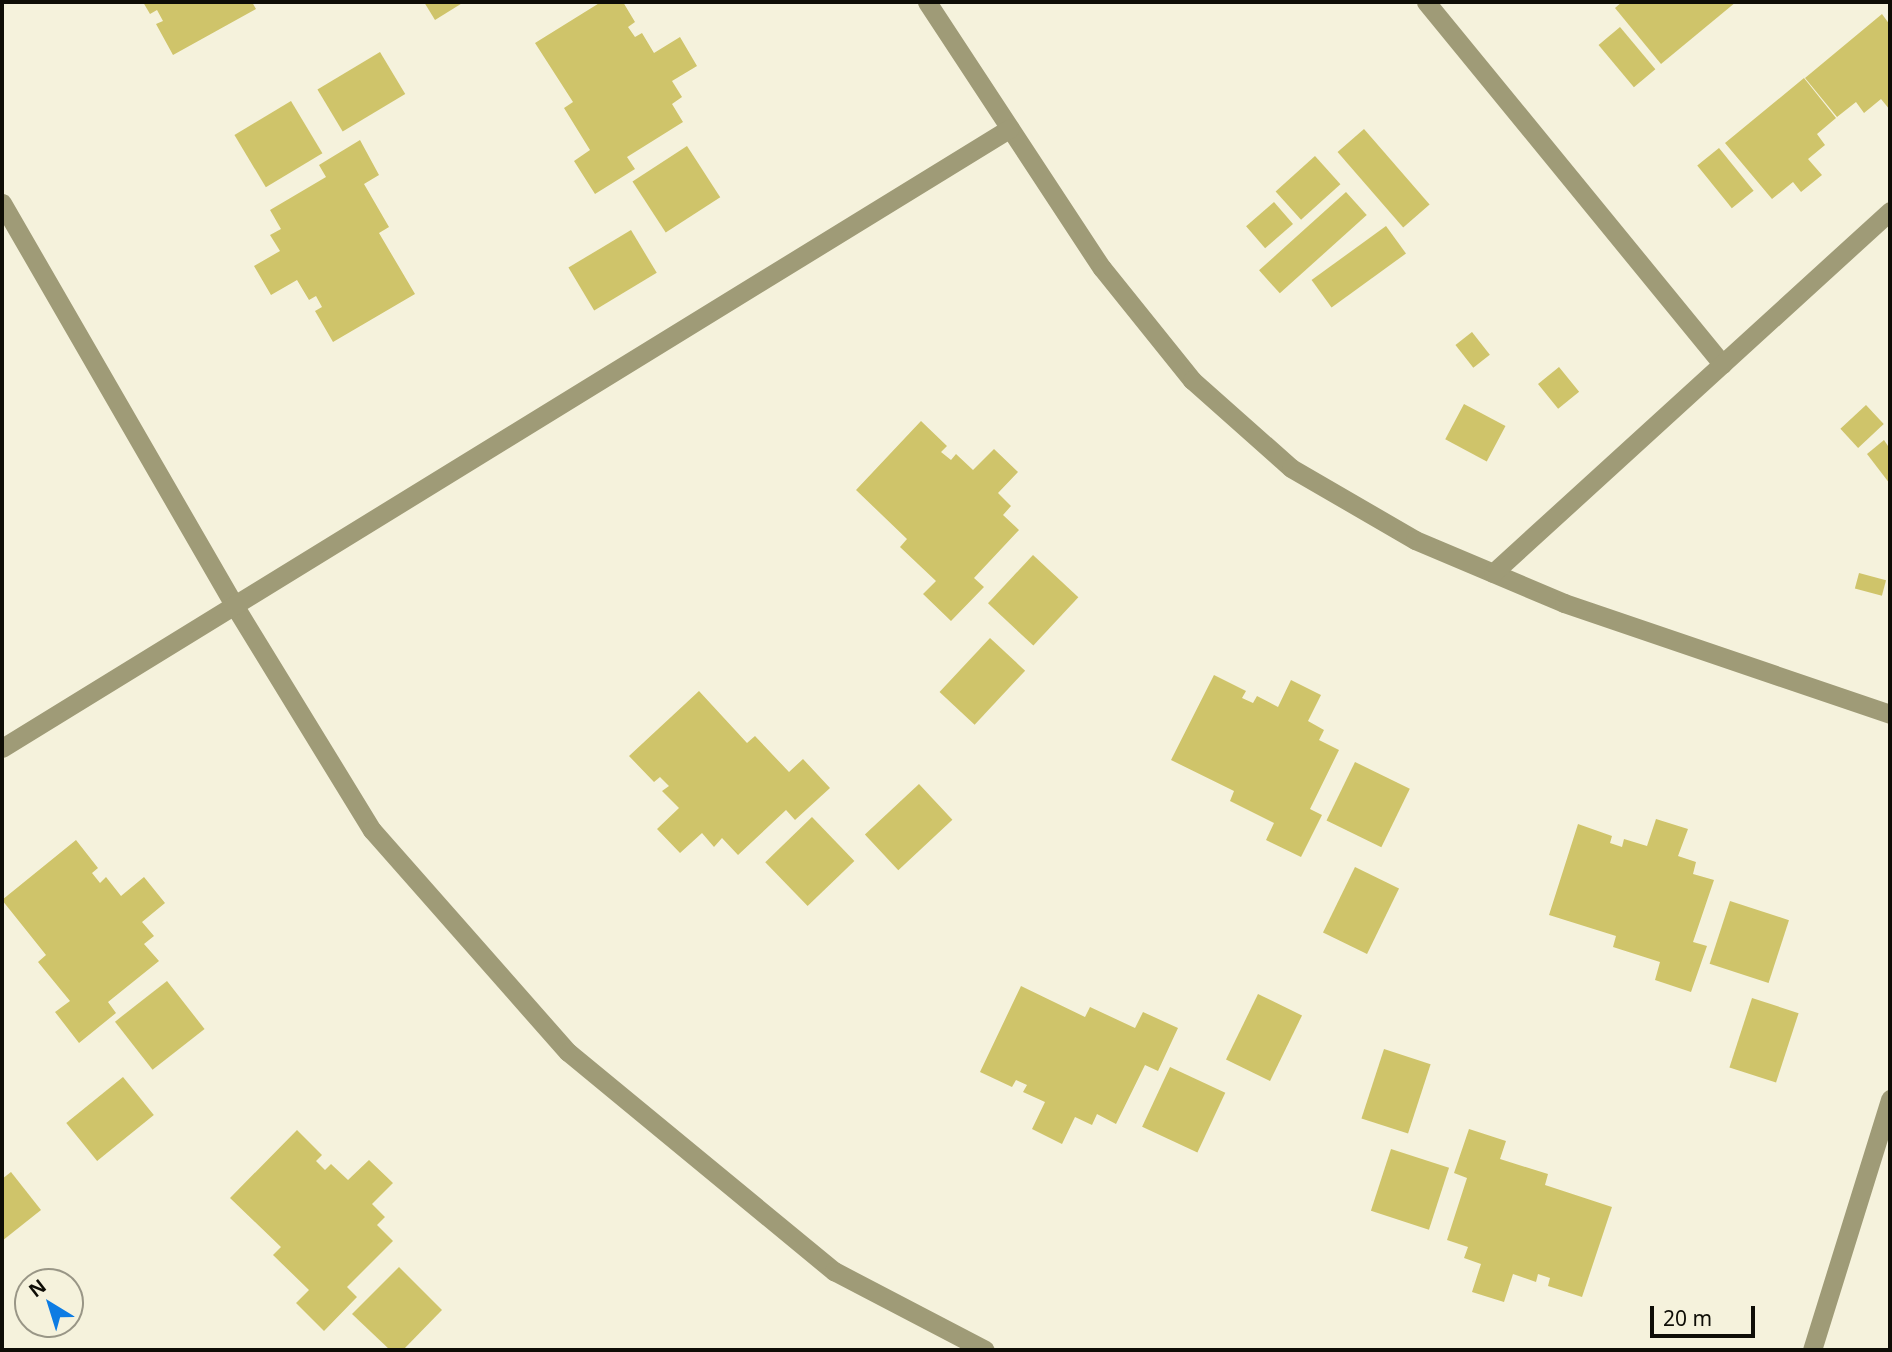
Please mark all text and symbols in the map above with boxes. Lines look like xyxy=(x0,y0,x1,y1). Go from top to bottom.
north arrow xyxy=(14,1268,84,1338)
text: N xyxy=(23,1273,51,1303)
scale bar xyxy=(1654,1292,1759,1336)
text: 20 m xyxy=(1663,1304,1712,1332)

